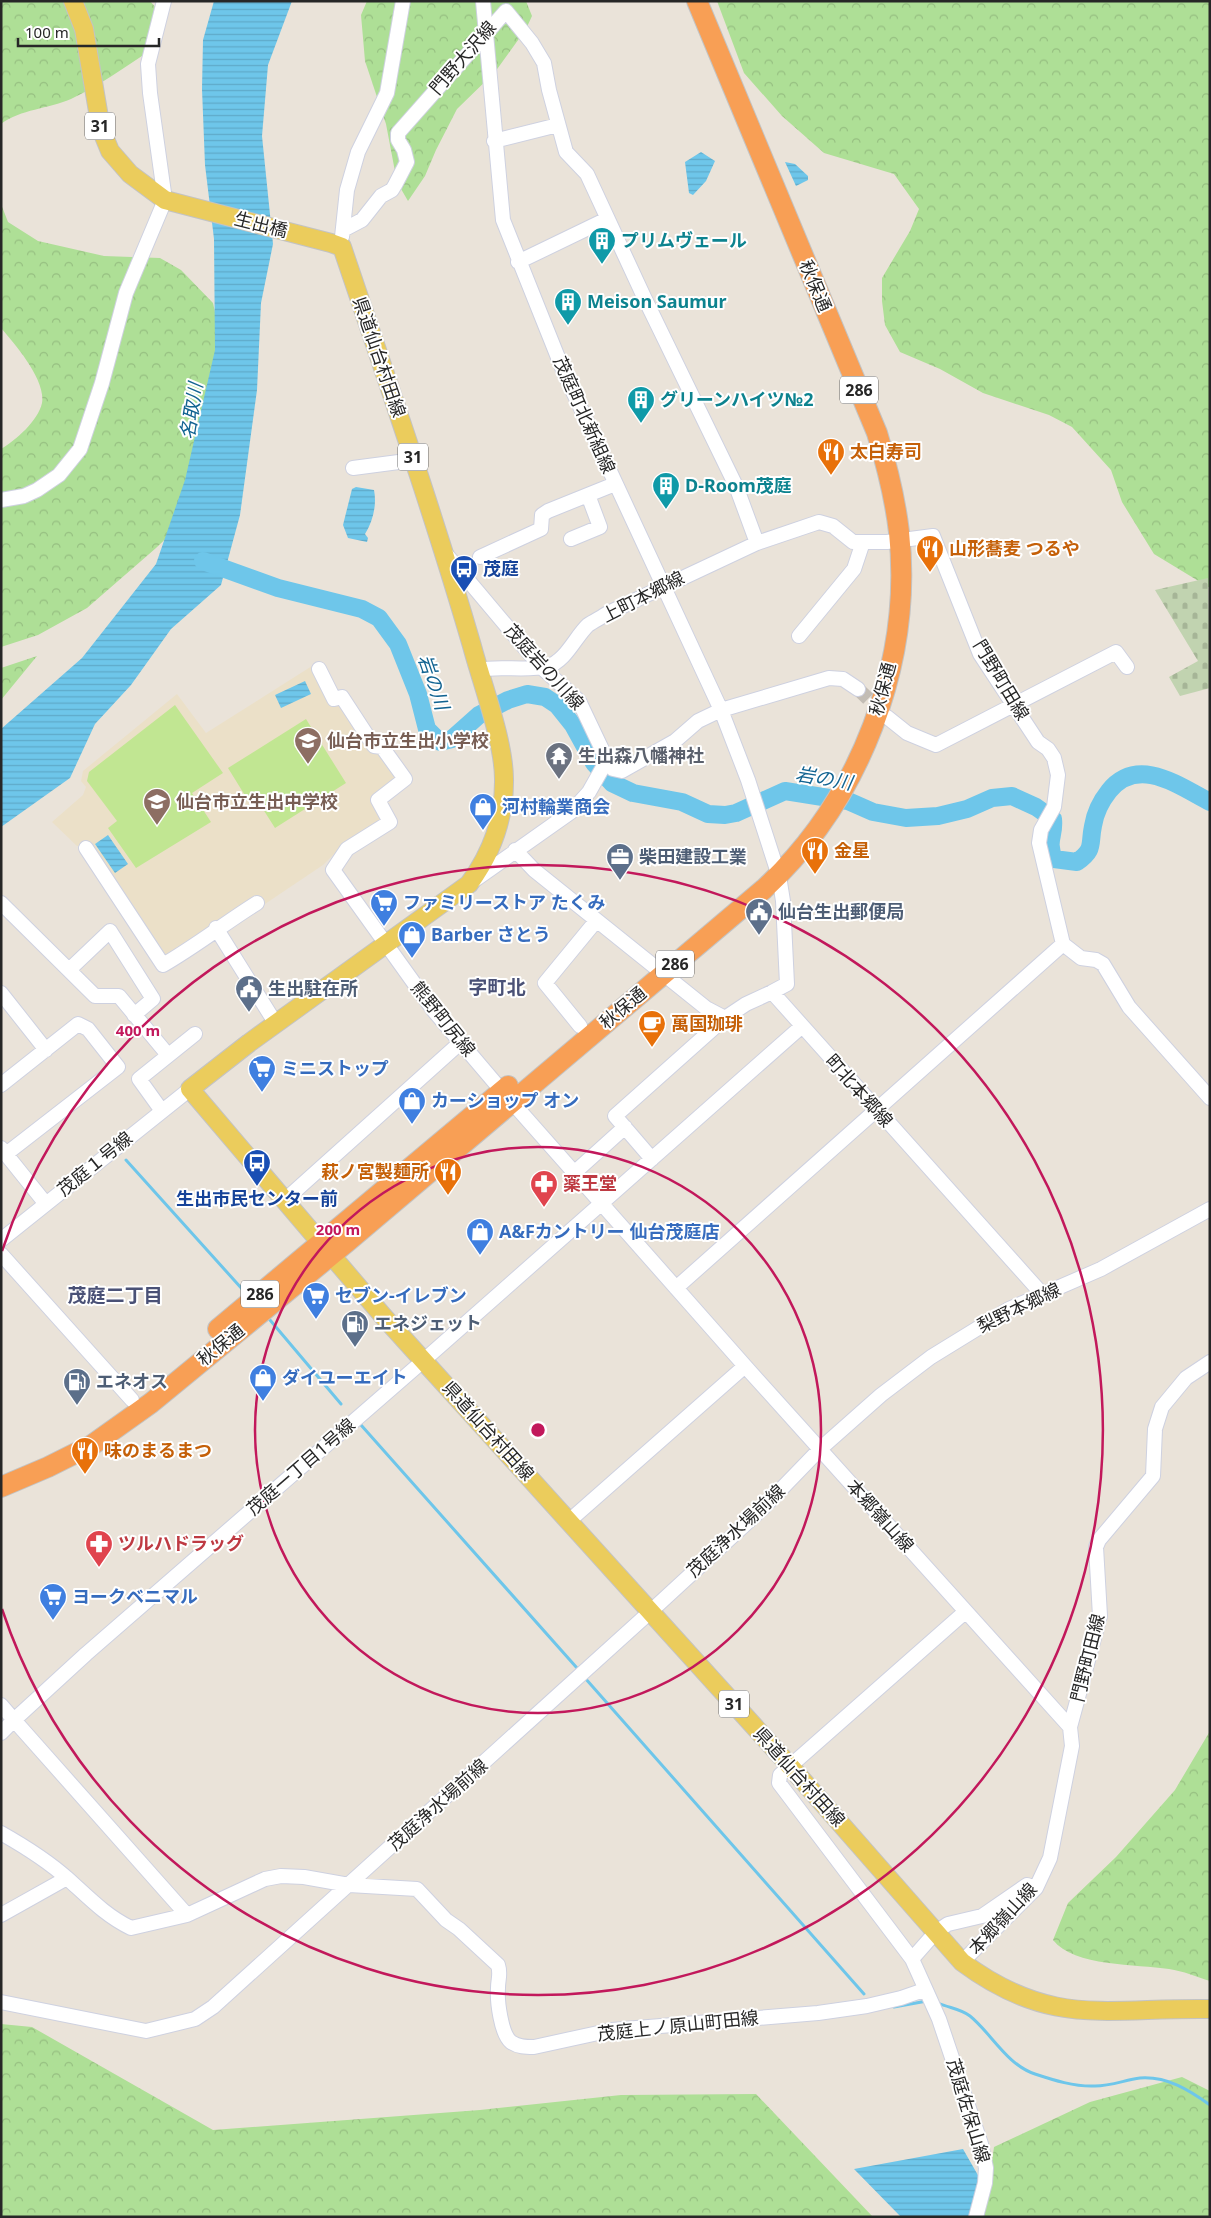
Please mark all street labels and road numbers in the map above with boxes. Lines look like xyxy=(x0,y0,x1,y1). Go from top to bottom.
street label: 門野大沢線 xyxy=(424,16,501,99)
road number: 31 xyxy=(85,112,115,140)
street label: 生出橋 xyxy=(232,206,290,242)
street label: 秋保通 xyxy=(794,256,838,315)
street label: 県道仙台村田線 xyxy=(348,293,412,420)
street label: 茂庭町北新組線 xyxy=(548,352,622,477)
road number: 286 xyxy=(840,376,878,404)
road number: 31 xyxy=(398,444,428,471)
street label: 上町本郷線 xyxy=(597,565,688,627)
street label: 茂庭岩の川線 xyxy=(500,618,590,714)
street label: 門野町田線 xyxy=(968,635,1035,724)
street label: 秋保通 xyxy=(863,660,901,718)
road number: 286 xyxy=(656,951,694,978)
street label: 熊野町尻線 xyxy=(406,976,481,1061)
street label: 秋保通 xyxy=(594,981,651,1034)
street label: 町北本郷線 xyxy=(821,1049,899,1132)
street label: 茂庭１号線 xyxy=(52,1126,137,1201)
street label: 梨野本郷線 xyxy=(973,1277,1064,1338)
road number: 286 xyxy=(241,1280,279,1308)
street label: 秋保通 xyxy=(192,1318,249,1371)
street label: 県道仙台村田線 xyxy=(438,1375,540,1485)
street label: 茂庭一丁目1号線 xyxy=(241,1412,360,1520)
street label: 本郷嶺山線 xyxy=(842,1474,920,1557)
street label: 茂庭浄水場前線 xyxy=(681,1479,790,1582)
street label: 門野町田線 xyxy=(1064,1611,1110,1704)
road number: 31 xyxy=(719,1690,749,1718)
street label: 県道仙台村田線 xyxy=(749,1721,851,1831)
street label: 茂庭浄水場前線 xyxy=(382,1753,492,1855)
street label: 本郷嶺山線 xyxy=(963,1877,1042,1959)
street label: 茂庭上ノ原山町田線 xyxy=(596,2005,760,2045)
street label: 茂庭佐保山線 xyxy=(942,2056,996,2166)

